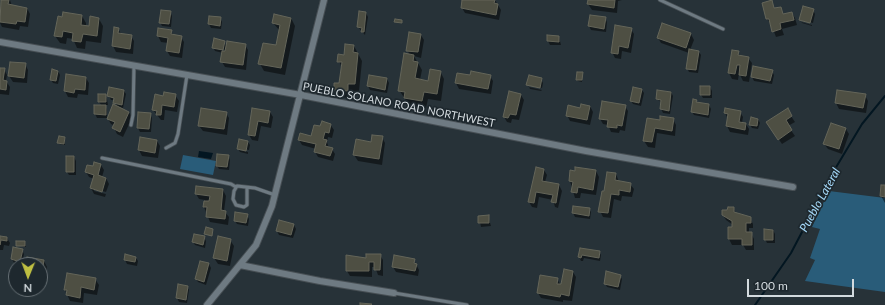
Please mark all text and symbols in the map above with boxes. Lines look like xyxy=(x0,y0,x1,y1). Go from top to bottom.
street label: PUEBLO SOLANO ROAD NORTHWEST xyxy=(302,80,496,130)
water label: Pueblo Lateral xyxy=(796,165,844,235)
north arrow xyxy=(8,257,48,297)
scale bar xyxy=(749,271,856,297)
text: 100 m xyxy=(754,278,788,293)
text: N xyxy=(23,282,32,295)

